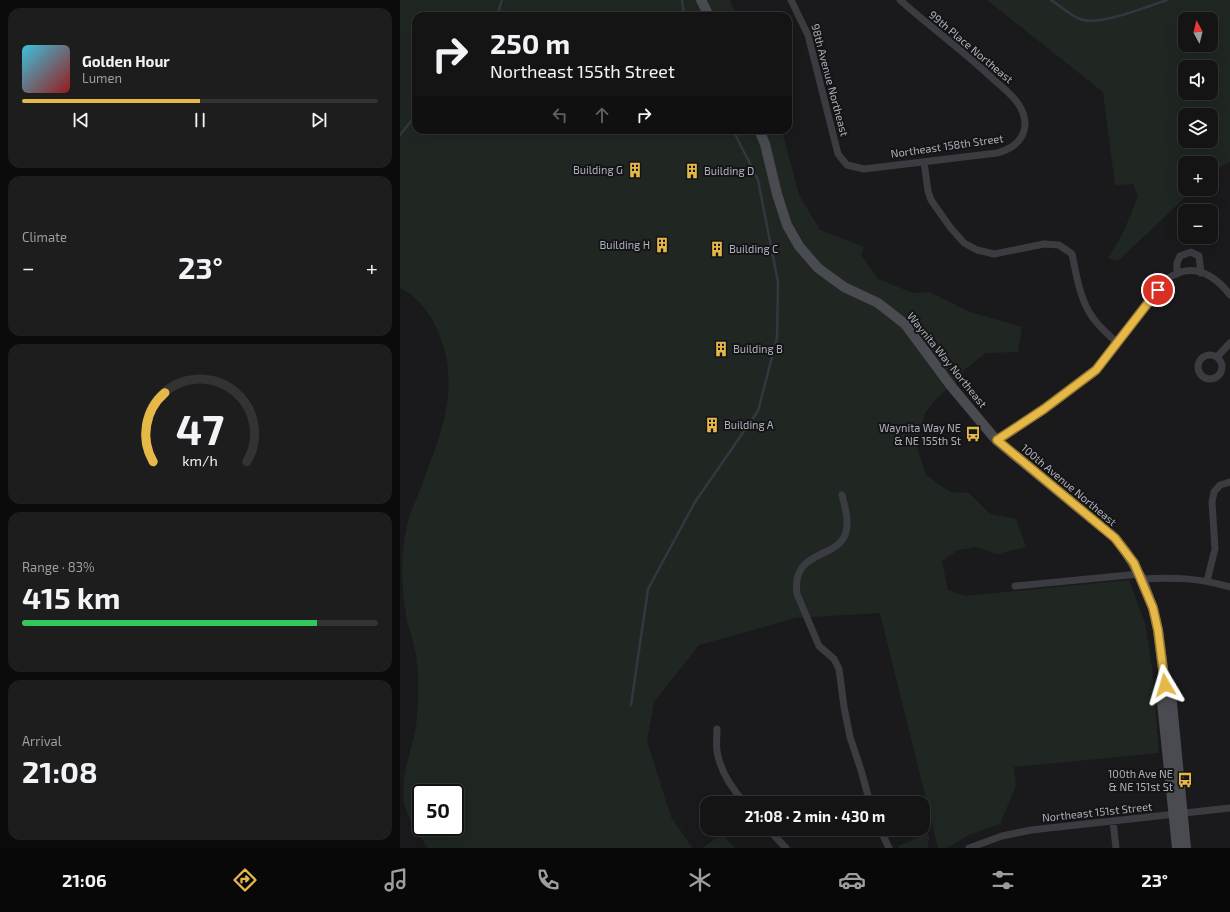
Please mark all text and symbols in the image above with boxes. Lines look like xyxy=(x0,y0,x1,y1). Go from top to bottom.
street label: 99th Place Northeast xyxy=(927,8,1016,86)
north arrow xyxy=(1178,12,1218,52)
map controls xyxy=(1178,12,1218,244)
street label: 98th Avenue Northeast xyxy=(809,22,852,137)
text: 250 m xyxy=(490,26,570,60)
icon: right xyxy=(424,28,476,80)
text: Golden Hour xyxy=(82,52,170,70)
text: Northeast 155th Street xyxy=(490,60,675,82)
button: sound xyxy=(1178,60,1218,100)
text: Lumen xyxy=(82,70,122,86)
icon: left xyxy=(549,104,571,126)
icon: ahead xyxy=(591,104,613,126)
icon: right xyxy=(633,104,655,126)
button: layers xyxy=(1178,108,1218,148)
icon: previous xyxy=(70,109,92,131)
icon: pause xyxy=(189,109,211,131)
icon: next xyxy=(308,109,330,131)
street label: Northeast 158th Street xyxy=(890,131,1004,160)
button: + xyxy=(1178,156,1218,196)
building icon: Building G xyxy=(626,161,644,179)
building icon: Building D xyxy=(683,162,701,180)
place label: Building G xyxy=(573,163,623,176)
place label: Building D xyxy=(704,164,754,177)
button: − xyxy=(1178,204,1218,244)
text: Climate xyxy=(22,229,67,245)
building icon: Building H xyxy=(653,236,671,254)
place label: Building H xyxy=(600,238,650,251)
building icon: Building C xyxy=(708,240,726,258)
place label: Building C xyxy=(729,242,778,255)
text: 23° xyxy=(178,249,223,285)
text: − xyxy=(22,254,35,280)
text: + xyxy=(366,254,378,280)
pin xyxy=(1141,273,1175,307)
icon: arrive xyxy=(1147,279,1169,301)
street label: Waynita Way Northeast xyxy=(905,309,990,410)
building icon: Building B xyxy=(712,340,730,358)
place label: Building B xyxy=(733,342,783,355)
text: 47 xyxy=(176,403,224,453)
building icon: Building A xyxy=(703,416,721,434)
place label: Building A xyxy=(724,418,774,431)
place label: Waynita Way NE & NE 155th St xyxy=(879,421,961,447)
bus stop icon: Waynita Way NE & NE 155th St xyxy=(964,425,982,443)
street label: 100th Avenue Northeast xyxy=(1019,441,1120,528)
text: km/h xyxy=(182,452,218,469)
text: Range · 83% xyxy=(22,559,95,575)
text: 415 km xyxy=(22,579,120,615)
position arrow xyxy=(1144,664,1186,706)
text: Arrival xyxy=(22,733,62,749)
text: 21:08 xyxy=(22,753,98,789)
place label: 100th Ave NE & NE 151st St xyxy=(1108,767,1173,793)
bus stop icon: 100th Ave NE & NE 151st St xyxy=(1176,771,1194,789)
speed limit sign: 50 xyxy=(412,784,464,836)
street label: Northeast 151st Street xyxy=(1041,799,1153,824)
text: 21:08 · 2 min · 430 m xyxy=(745,807,885,825)
icon: directions xyxy=(231,866,259,894)
icon: music xyxy=(382,866,410,894)
icon: phone xyxy=(534,866,562,894)
icon: climate xyxy=(686,866,714,894)
icon: car xyxy=(838,866,866,894)
icon: filters xyxy=(989,866,1017,894)
text: 21:06 xyxy=(62,869,107,891)
text: 23° xyxy=(1141,869,1168,891)

